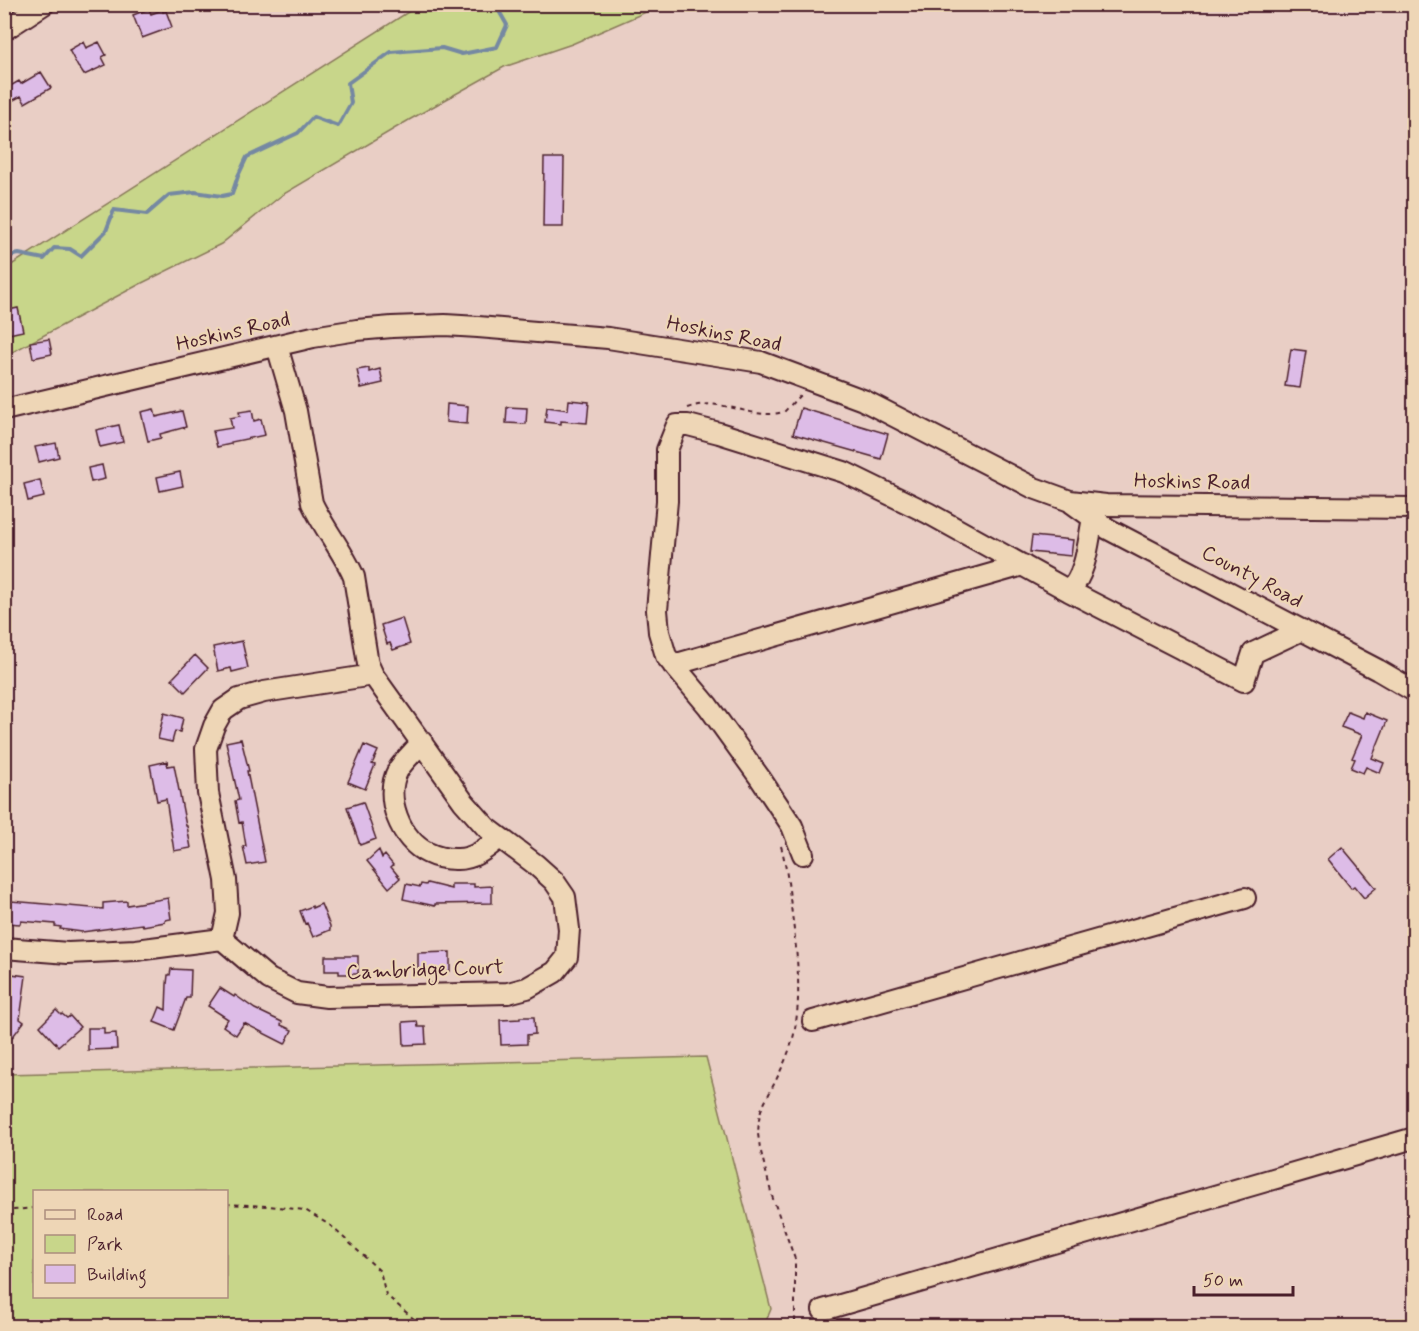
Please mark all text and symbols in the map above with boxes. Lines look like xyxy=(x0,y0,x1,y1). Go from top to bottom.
street label: Hoskins Road xyxy=(173,305,293,359)
street label: Hoskins Road xyxy=(664,309,784,359)
street label: Hoskins Road xyxy=(1134,467,1250,497)
street label: County Road xyxy=(1197,539,1307,615)
street label: Cambridge Court xyxy=(346,953,504,988)
legend xyxy=(33,1190,228,1298)
text: Road xyxy=(87,1203,123,1227)
text: Park xyxy=(87,1233,123,1257)
scale bar xyxy=(1194,1259,1293,1297)
text: Building xyxy=(87,1263,147,1289)
text: 50 m xyxy=(1203,1269,1243,1293)

